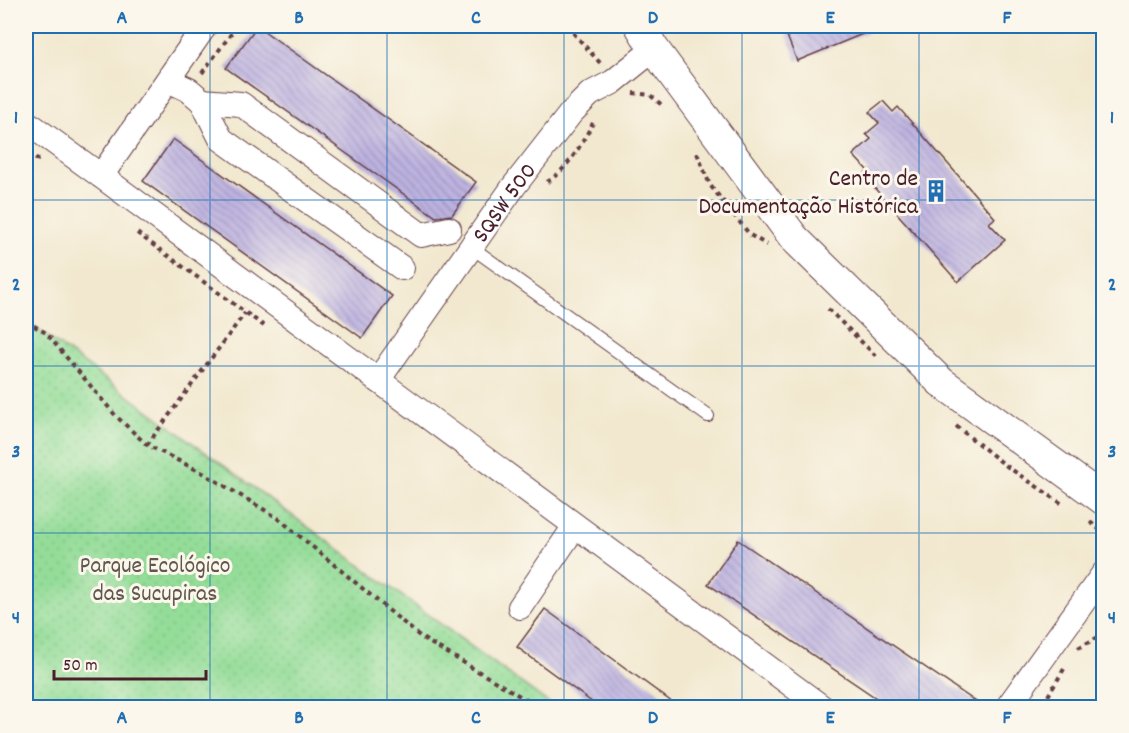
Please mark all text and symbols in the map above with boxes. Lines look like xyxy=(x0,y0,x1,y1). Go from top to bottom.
text: A xyxy=(117,5,128,33)
text: B xyxy=(294,5,304,33)
text: C xyxy=(471,5,481,33)
text: D xyxy=(648,5,659,33)
text: E xyxy=(825,5,835,33)
text: F xyxy=(1003,5,1013,33)
text: 1 xyxy=(14,105,18,133)
text: 1 xyxy=(1110,105,1114,133)
street label: SQSW 500 xyxy=(465,156,546,251)
place label: Centro de Documentação Histórica xyxy=(698,163,919,225)
building icon: Centro de Documentação Histórica xyxy=(923,178,949,204)
text: 2 xyxy=(12,272,20,300)
text: 2 xyxy=(1108,272,1116,300)
text: 3 xyxy=(12,439,20,467)
text: 3 xyxy=(1108,439,1116,467)
park label: Parque Ecológico das Sucupiras xyxy=(80,550,230,612)
text: 4 xyxy=(12,605,20,633)
text: 4 xyxy=(1108,605,1116,633)
scale bar xyxy=(54,643,206,681)
text: 50 m xyxy=(63,654,98,679)
text: A xyxy=(117,705,128,733)
text: B xyxy=(294,705,304,733)
text: C xyxy=(471,705,481,733)
text: D xyxy=(648,705,659,733)
text: E xyxy=(825,705,835,733)
text: F xyxy=(1003,705,1013,733)

